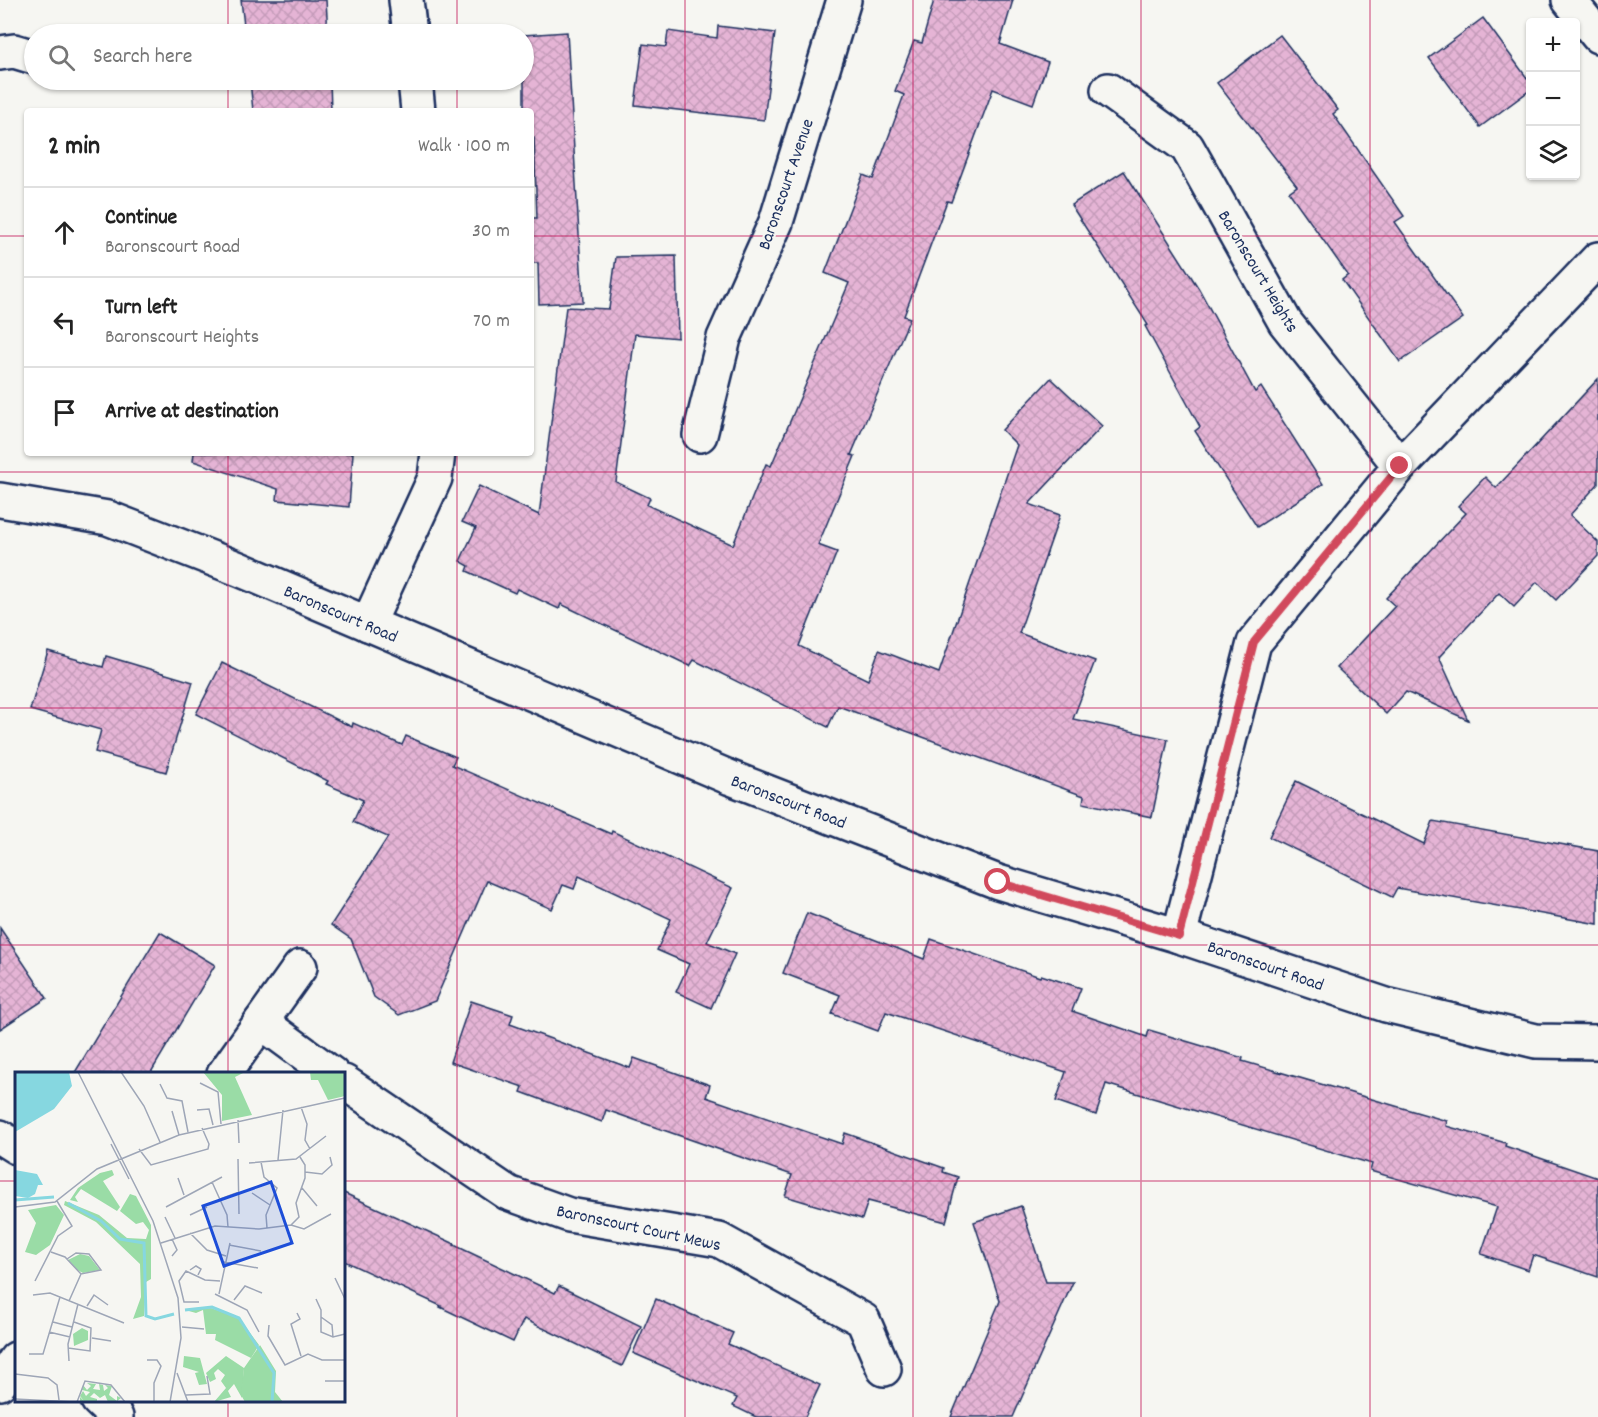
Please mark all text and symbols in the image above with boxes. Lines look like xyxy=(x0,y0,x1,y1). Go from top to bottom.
map controls xyxy=(1526,18,1580,180)
button: + xyxy=(1526,18,1580,72)
search box xyxy=(24,24,534,90)
icon: search xyxy=(45,41,78,74)
text: Search here xyxy=(93,42,192,73)
button: − xyxy=(1526,72,1580,126)
street label: Baronscourt Avenue xyxy=(753,116,822,254)
button: layers xyxy=(1526,126,1580,180)
text: 2 min xyxy=(48,129,100,166)
text: Walk · 100 m xyxy=(418,133,510,161)
text: Continue xyxy=(105,203,177,234)
street label: Baronscourt Heights xyxy=(1210,206,1303,338)
icon: ahead xyxy=(48,216,81,249)
text: 30 m xyxy=(472,218,510,246)
text: Baronscourt Road xyxy=(105,234,240,262)
text: Turn left xyxy=(105,293,177,324)
icon: left xyxy=(48,306,81,339)
text: 70 m xyxy=(473,308,510,336)
text: Baronscourt Heights xyxy=(105,324,259,352)
icon: arrive xyxy=(48,396,81,429)
text: Arrive at destination xyxy=(105,397,279,428)
route end xyxy=(1386,452,1412,478)
street label: Baronscourt Road xyxy=(279,580,401,651)
street label: Baronscourt Road xyxy=(727,770,849,837)
route start xyxy=(984,868,1010,894)
street label: Baronscourt Road xyxy=(1204,936,1327,999)
inset map xyxy=(15,1072,345,1402)
street label: Baronscourt Court Mews xyxy=(554,1200,723,1259)

